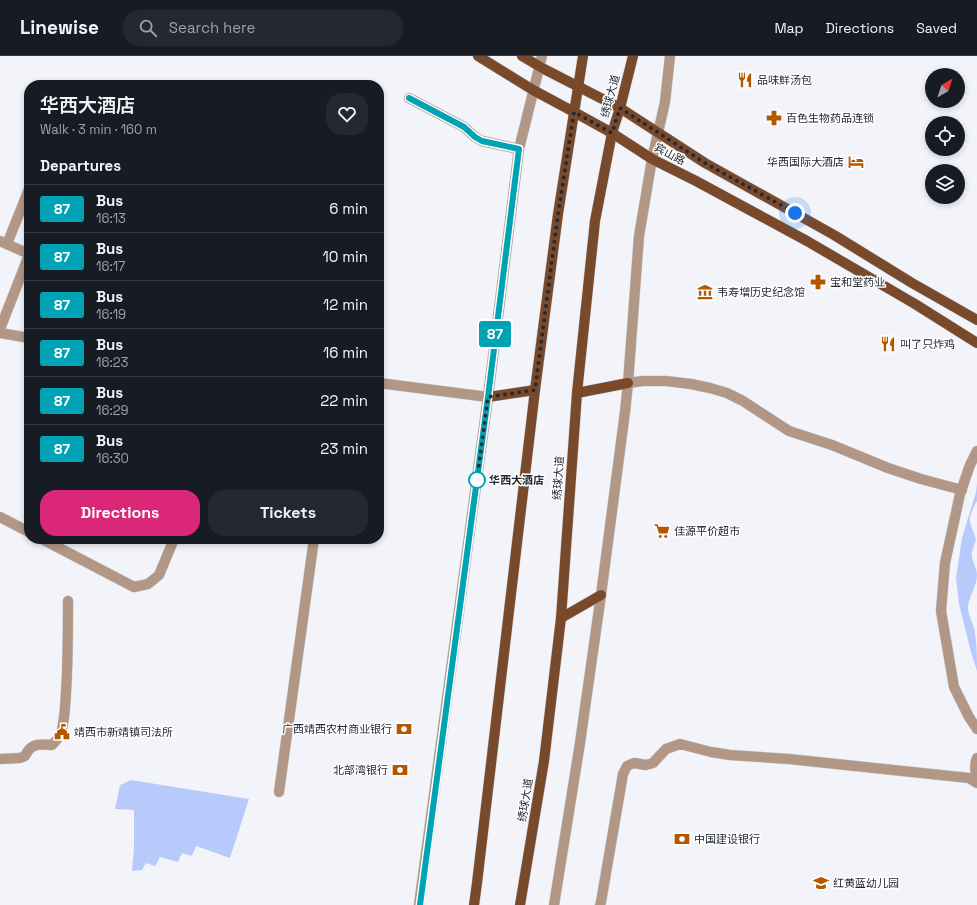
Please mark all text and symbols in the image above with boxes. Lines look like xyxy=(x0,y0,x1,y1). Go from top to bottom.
search box xyxy=(123,10,403,46)
text: Linewise xyxy=(20,15,99,40)
icon: search xyxy=(137,17,159,39)
text: Search here xyxy=(169,18,255,37)
text: Map xyxy=(774,19,804,37)
text: Directions xyxy=(826,19,894,37)
text: Saved xyxy=(916,19,957,37)
north arrow xyxy=(925,68,965,108)
map controls xyxy=(925,68,965,204)
restaurant icon: 品味鲜汤包 xyxy=(736,71,754,89)
street label: 绣球大道 xyxy=(598,73,622,119)
place label: 品味鲜汤包 xyxy=(757,73,812,87)
text: 华西大酒店 xyxy=(40,93,135,118)
button: heart xyxy=(326,93,368,135)
pharmacy icon: 百色生物药品连锁 xyxy=(765,109,783,127)
place label: 百色生物药品连锁 xyxy=(786,111,874,125)
button: locate xyxy=(925,116,965,156)
text: Walk · 3 min · 160 m xyxy=(40,121,157,138)
street label: 宾山路 xyxy=(652,140,688,168)
hotel icon: 华西国际大酒店 xyxy=(847,153,865,171)
place label: 华西国际大酒店 xyxy=(767,155,844,169)
text: Departures xyxy=(40,156,121,175)
button: layers xyxy=(925,164,965,204)
text: Bus xyxy=(96,191,123,210)
text: 6 min xyxy=(329,199,368,218)
text: 87 xyxy=(54,200,70,218)
your location xyxy=(785,203,805,223)
text: 16:13 xyxy=(96,210,126,227)
text: Bus xyxy=(96,239,123,258)
text: 10 min xyxy=(322,247,368,266)
text: 87 xyxy=(54,248,70,266)
text: 16:17 xyxy=(96,258,125,275)
pharmacy icon: 宝和堂药业 xyxy=(809,273,827,291)
place label: 宝和堂药业 xyxy=(830,275,885,289)
museum icon: 韦寿增历史纪念馆 xyxy=(696,283,714,301)
place label: 韦寿增历史纪念馆 xyxy=(717,285,805,299)
text: Bus xyxy=(96,287,123,306)
text: 12 min xyxy=(323,295,368,314)
text: 87 xyxy=(54,296,70,314)
text: 16:19 xyxy=(96,306,126,323)
line badge: 87 xyxy=(477,321,513,347)
text: 87 xyxy=(487,325,503,343)
text: Bus xyxy=(96,335,123,354)
restaurant icon: 叫了只炸鸡 xyxy=(879,335,897,353)
place label: 叫了只炸鸡 xyxy=(900,337,955,351)
text: 16 min xyxy=(323,343,368,362)
text: 87 xyxy=(54,344,70,362)
text: 16:23 xyxy=(96,354,128,371)
text: Bus xyxy=(96,383,123,402)
text: 22 min xyxy=(320,391,368,410)
text: 87 xyxy=(54,392,70,410)
text: 16:29 xyxy=(96,402,128,419)
text: Bus xyxy=(96,431,123,450)
text: 23 min xyxy=(320,439,368,458)
text: 87 xyxy=(54,440,70,458)
text: 16:30 xyxy=(96,450,129,467)
street label: 绣球大道 xyxy=(549,456,567,500)
marker: 华西大酒店 xyxy=(468,471,486,489)
place label: 华西大酒店 xyxy=(489,473,544,487)
button: Directions xyxy=(40,490,200,536)
button: Tickets xyxy=(208,490,368,536)
supermarket icon: 佳源平价超市 xyxy=(653,522,671,540)
place label: 佳源平价超市 xyxy=(674,524,740,538)
bank icon: 广西靖西农村商业银行 xyxy=(395,720,413,738)
place label: 广西靖西农村商业银行 xyxy=(282,722,392,736)
public building icon: 靖西市新靖镇司法所 xyxy=(53,723,71,741)
place label: 靖西市新靖镇司法所 xyxy=(74,725,173,739)
bank icon: 北部湾银行 xyxy=(391,761,409,779)
place label: 北部湾银行 xyxy=(333,763,388,777)
street label: 绣球大道 xyxy=(515,777,535,823)
bank icon: 中国建设银行 xyxy=(673,830,691,848)
place label: 中国建设银行 xyxy=(694,832,760,846)
school or university icon: 红黄蓝幼儿园 xyxy=(812,874,830,892)
place label: 红黄蓝幼儿园 xyxy=(833,876,899,890)

